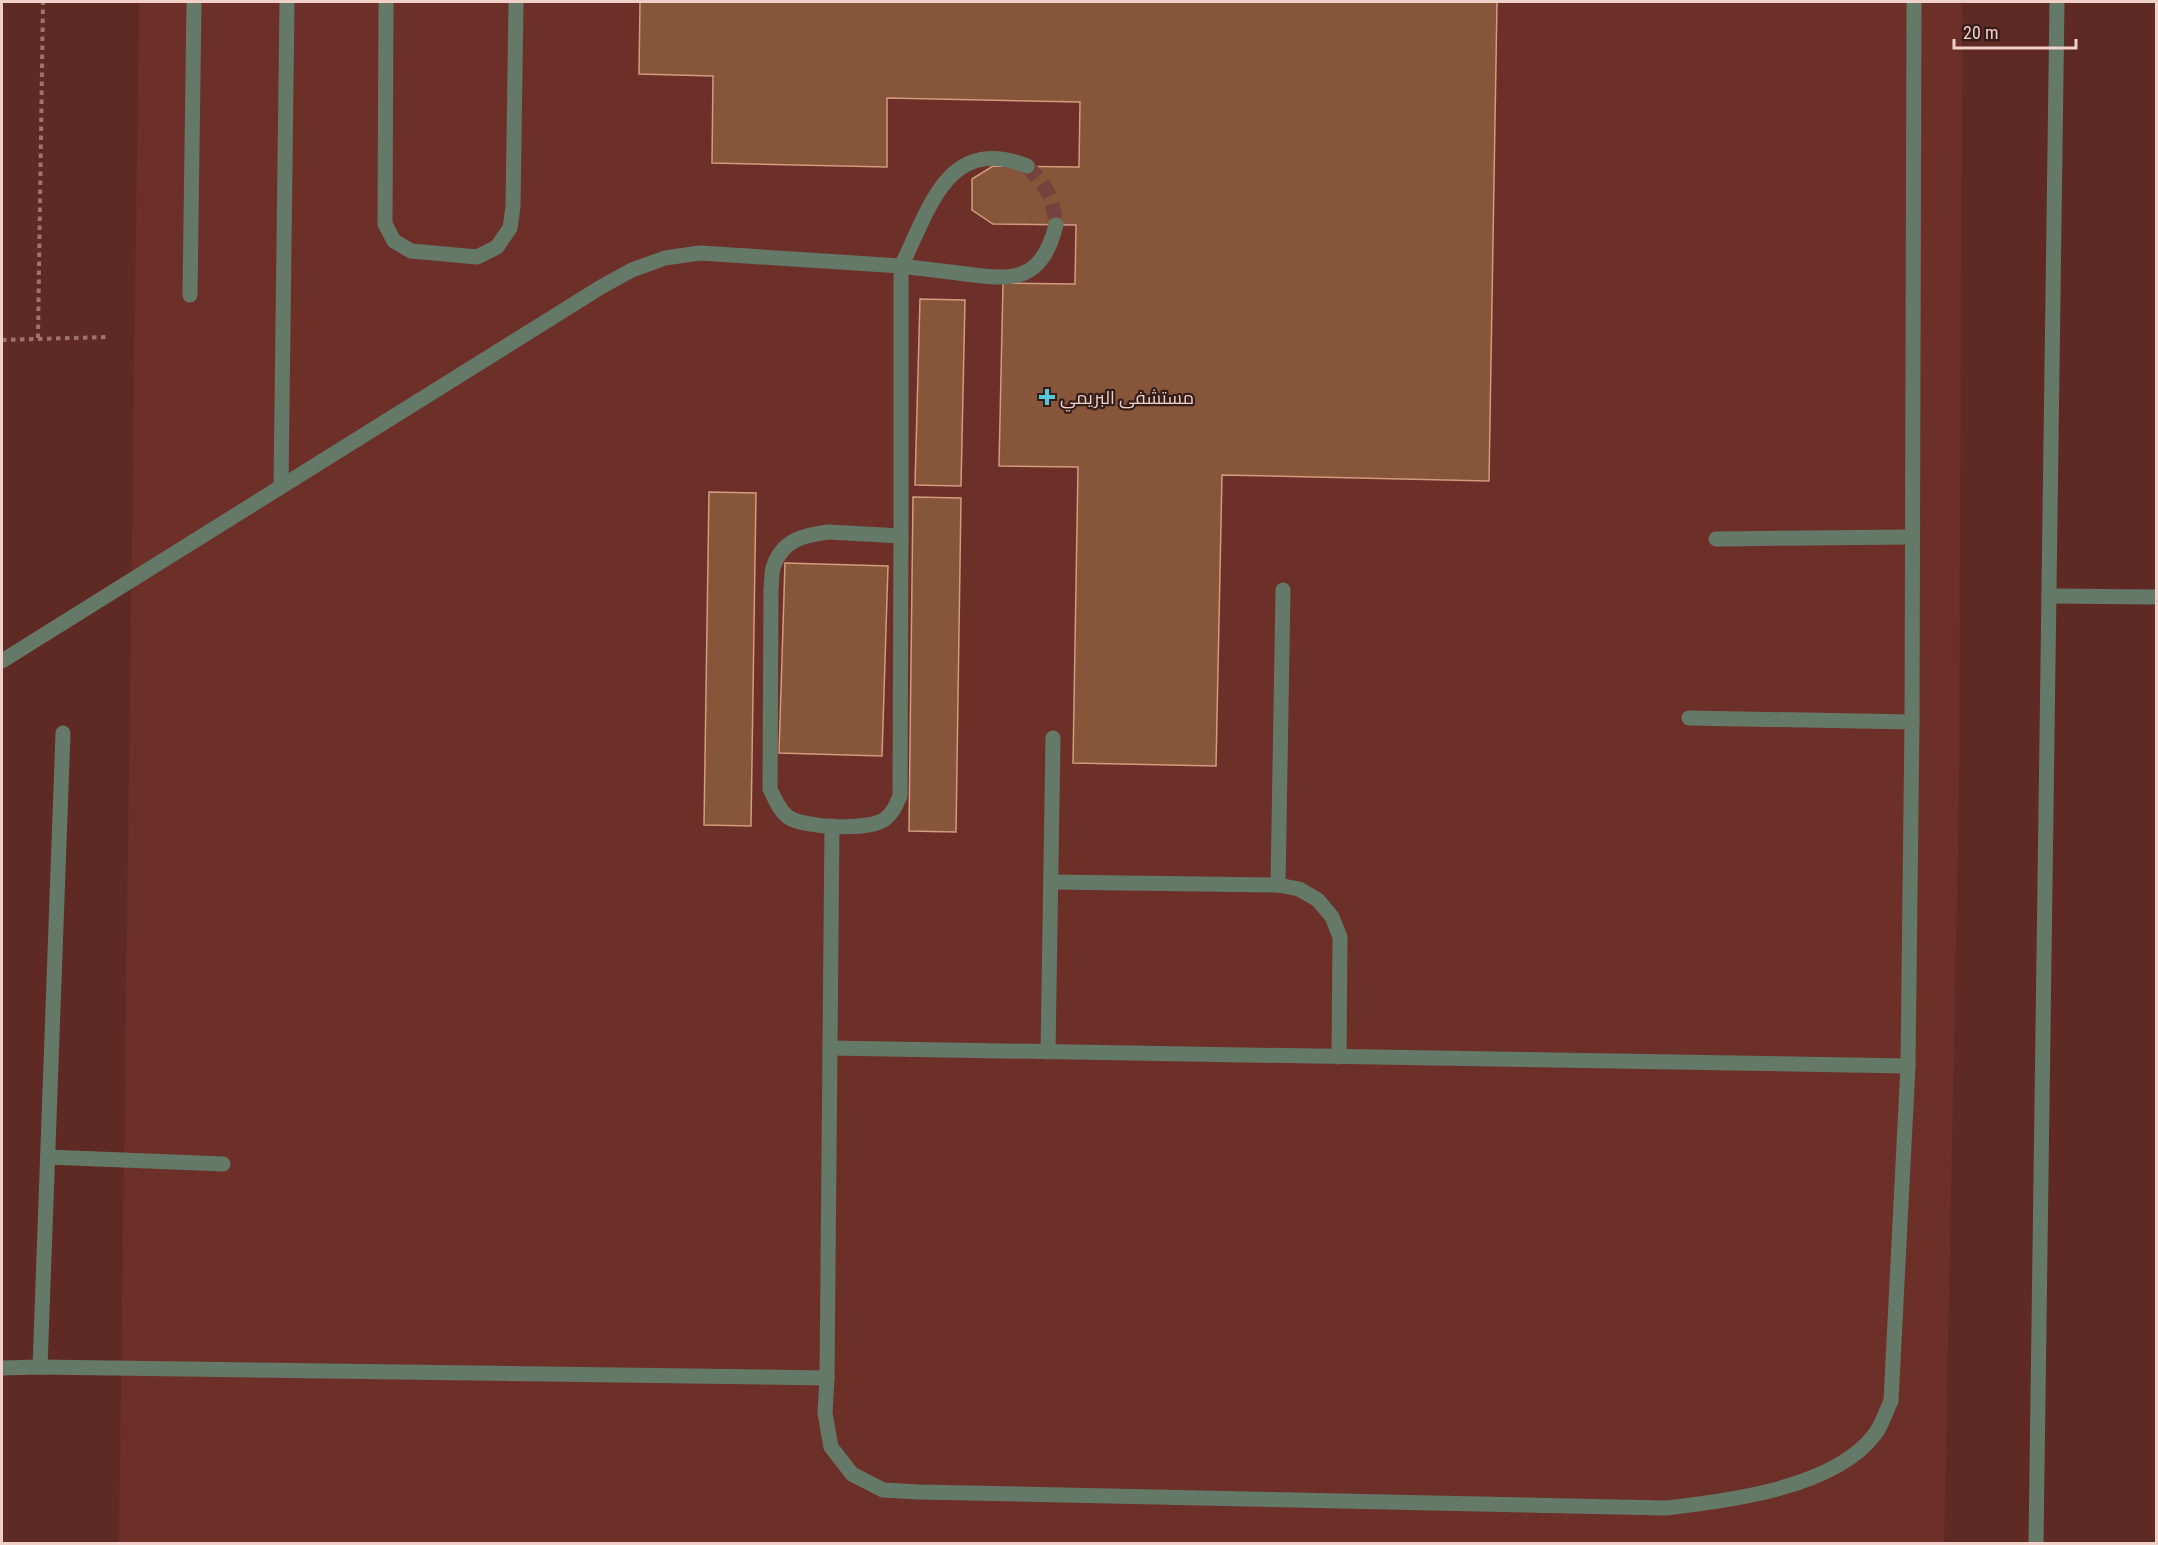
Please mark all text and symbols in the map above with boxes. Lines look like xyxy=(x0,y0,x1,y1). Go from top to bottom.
scale bar xyxy=(1954,12,2076,50)
text: 20 m xyxy=(1963,22,1998,43)
place label: مستشفى البريمي xyxy=(1060,387,1194,412)
marker: مستشفى البريمي xyxy=(1038,388,1056,406)

